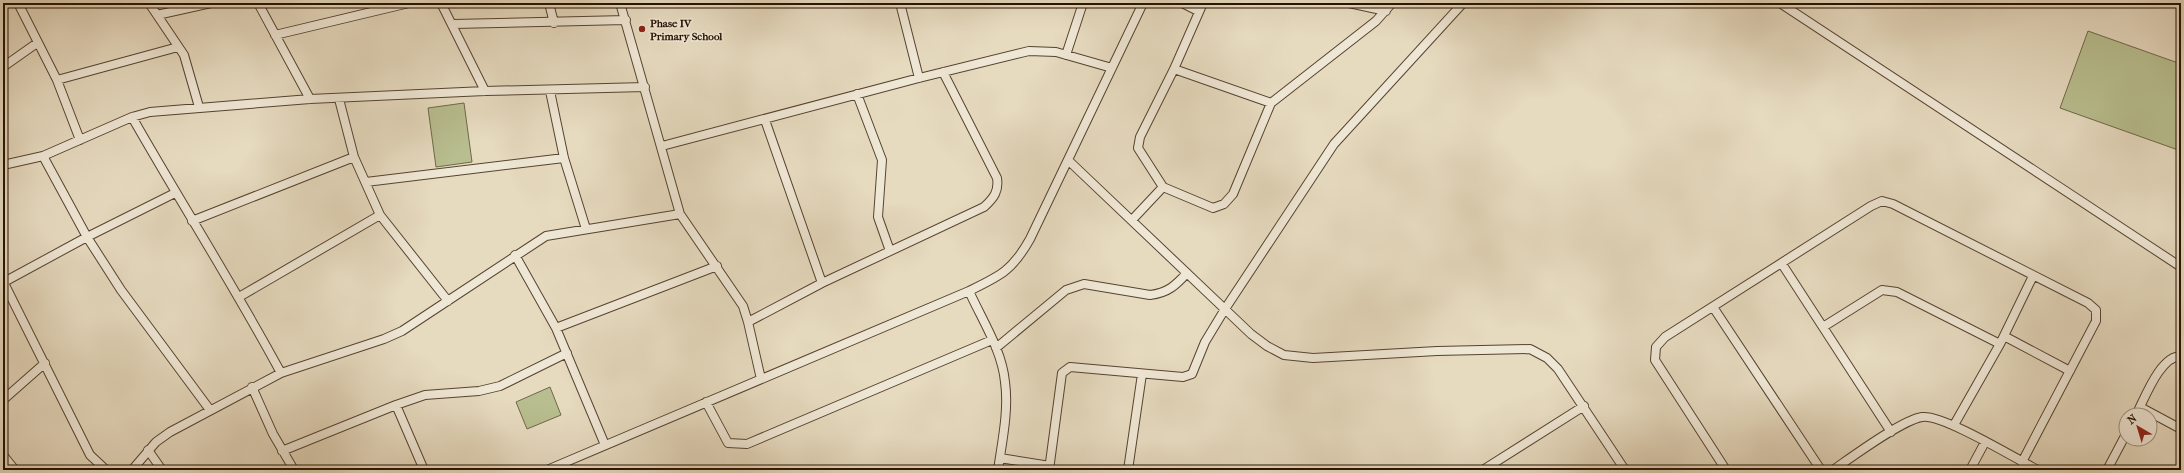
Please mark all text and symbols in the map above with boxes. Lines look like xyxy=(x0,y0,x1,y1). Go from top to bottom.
place label: Phase IV Primary School xyxy=(650,17,723,43)
marker: Phase IV Primary School xyxy=(637,24,647,34)
north arrow xyxy=(2118,407,2158,447)
text: N xyxy=(2125,411,2140,427)

